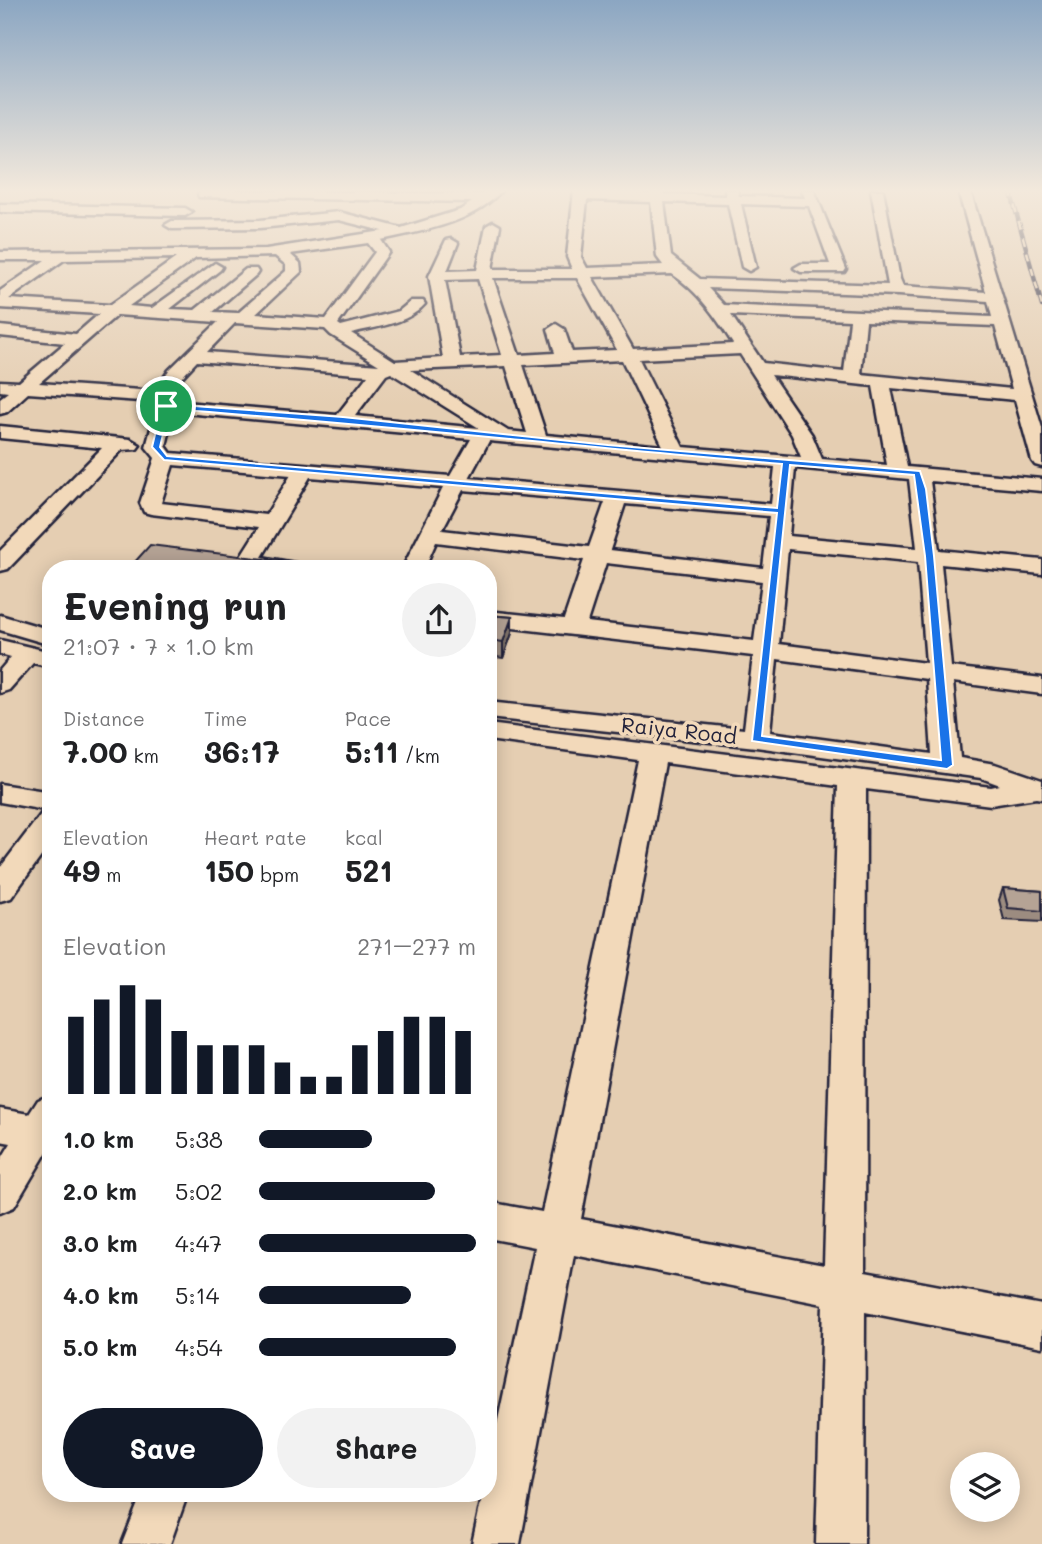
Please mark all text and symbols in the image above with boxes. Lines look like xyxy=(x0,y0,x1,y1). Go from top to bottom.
pin xyxy=(136,376,196,436)
icon: arrive xyxy=(147,387,185,425)
text: Evening run xyxy=(63,580,287,630)
button: share xyxy=(402,583,476,657)
text: 21:07 · 7 × 1.0 km xyxy=(63,631,254,661)
text: Distance xyxy=(63,706,145,731)
text: Time xyxy=(204,706,247,731)
text: Pace xyxy=(345,706,391,731)
street label: Raiya Road xyxy=(620,710,738,749)
text: 7.00 xyxy=(63,731,128,771)
text: 36:17 xyxy=(204,731,280,771)
text: 5:11 xyxy=(345,731,399,771)
text: km xyxy=(128,743,159,768)
text: /km xyxy=(399,743,440,768)
text: Elevation xyxy=(63,825,148,850)
text: Heart rate xyxy=(204,825,307,850)
text: kcal xyxy=(345,825,383,850)
text: 49 xyxy=(63,850,100,890)
text: 150 xyxy=(204,850,254,890)
text: 521 xyxy=(345,850,393,890)
text: m xyxy=(100,862,121,887)
text: bpm xyxy=(254,862,299,887)
text: Elevation xyxy=(63,931,166,961)
text: 271–277 m xyxy=(357,931,476,961)
text: 1.0 km xyxy=(63,1124,134,1154)
text: 5:38 xyxy=(175,1124,223,1154)
text: 2.0 km xyxy=(63,1176,137,1206)
text: 5:02 xyxy=(175,1176,223,1206)
text: 3.0 km xyxy=(63,1228,138,1258)
text: 4:47 xyxy=(175,1228,222,1258)
text: 4.0 km xyxy=(63,1280,138,1310)
text: 5:14 xyxy=(175,1280,219,1310)
text: 5.0 km xyxy=(63,1332,137,1362)
text: 4:54 xyxy=(175,1332,223,1362)
button: Save xyxy=(63,1408,263,1488)
button: Share xyxy=(277,1408,476,1488)
map controls xyxy=(950,1452,1020,1522)
button: layers xyxy=(950,1452,1020,1522)

